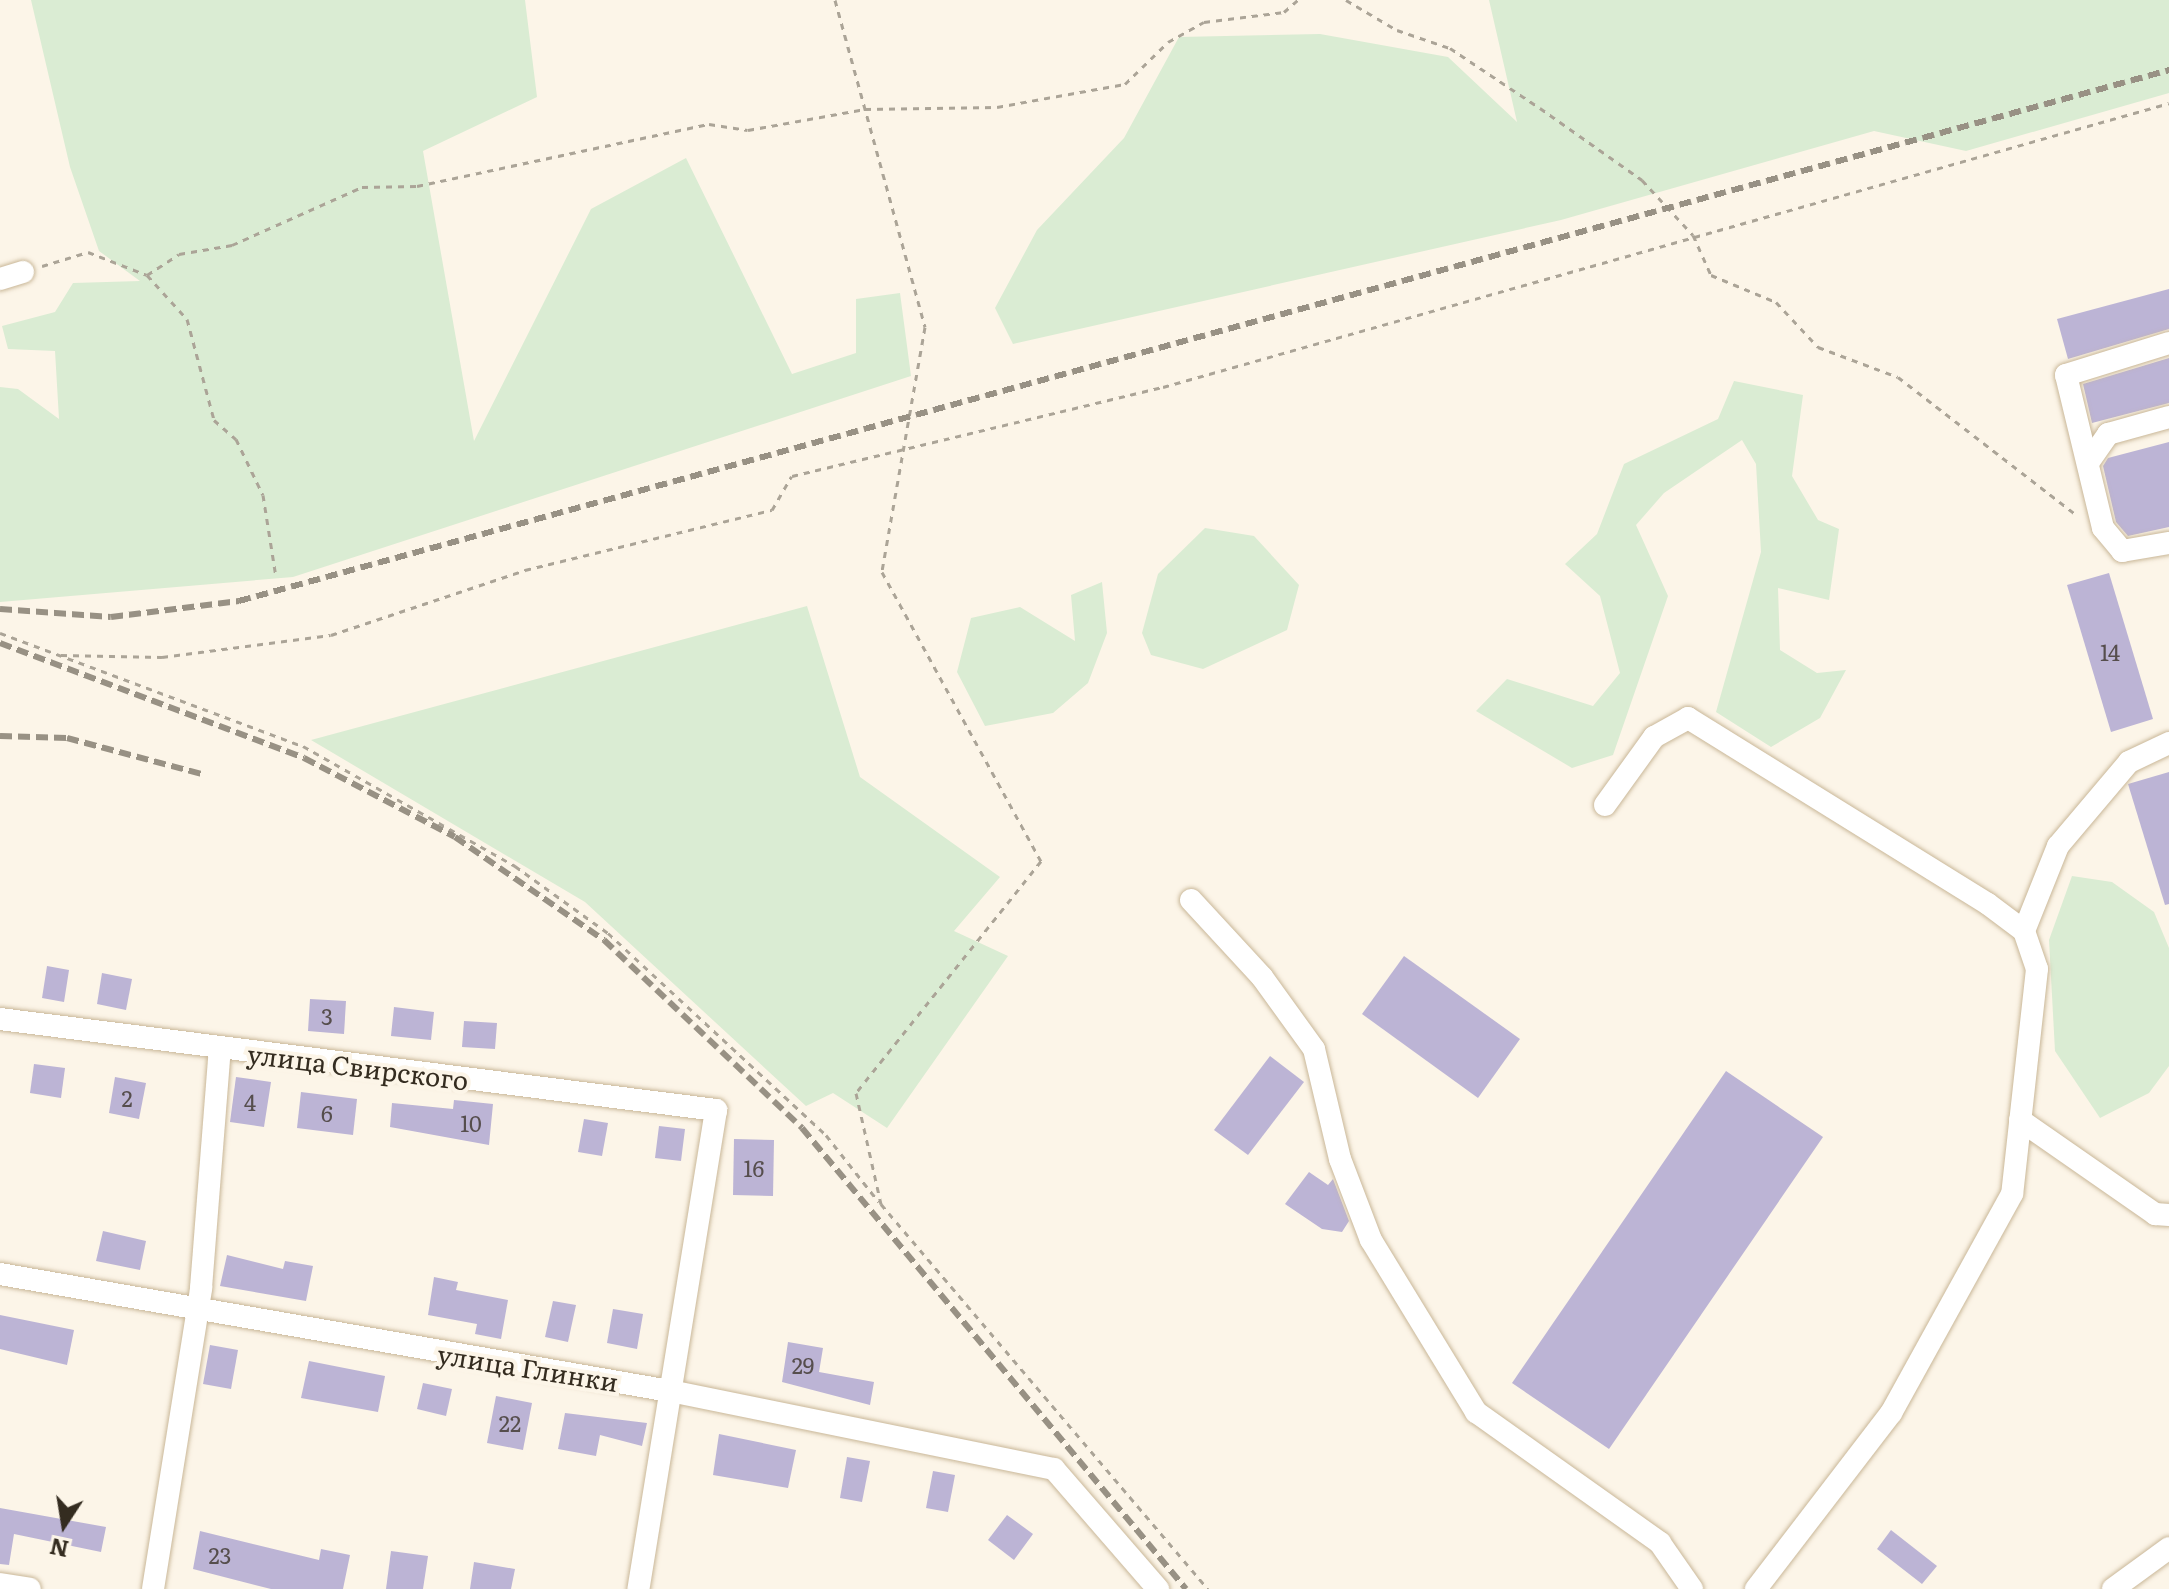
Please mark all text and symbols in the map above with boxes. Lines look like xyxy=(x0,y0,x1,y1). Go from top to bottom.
house number: 14 xyxy=(2100,639,2120,665)
house number: 3 xyxy=(321,1003,333,1029)
street label: улица Свирского xyxy=(246,1037,470,1095)
house number: 2 xyxy=(121,1085,133,1111)
house number: 4 xyxy=(244,1089,256,1115)
house number: 6 xyxy=(321,1100,333,1126)
house number: 10 xyxy=(460,1110,482,1136)
house number: 16 xyxy=(744,1155,764,1181)
street label: улица Глинки xyxy=(435,1337,621,1397)
house number: 29 xyxy=(792,1352,814,1378)
house number: 22 xyxy=(499,1410,521,1436)
north arrow xyxy=(24,1485,104,1565)
text: N xyxy=(46,1531,71,1567)
house number: 23 xyxy=(208,1542,232,1568)

